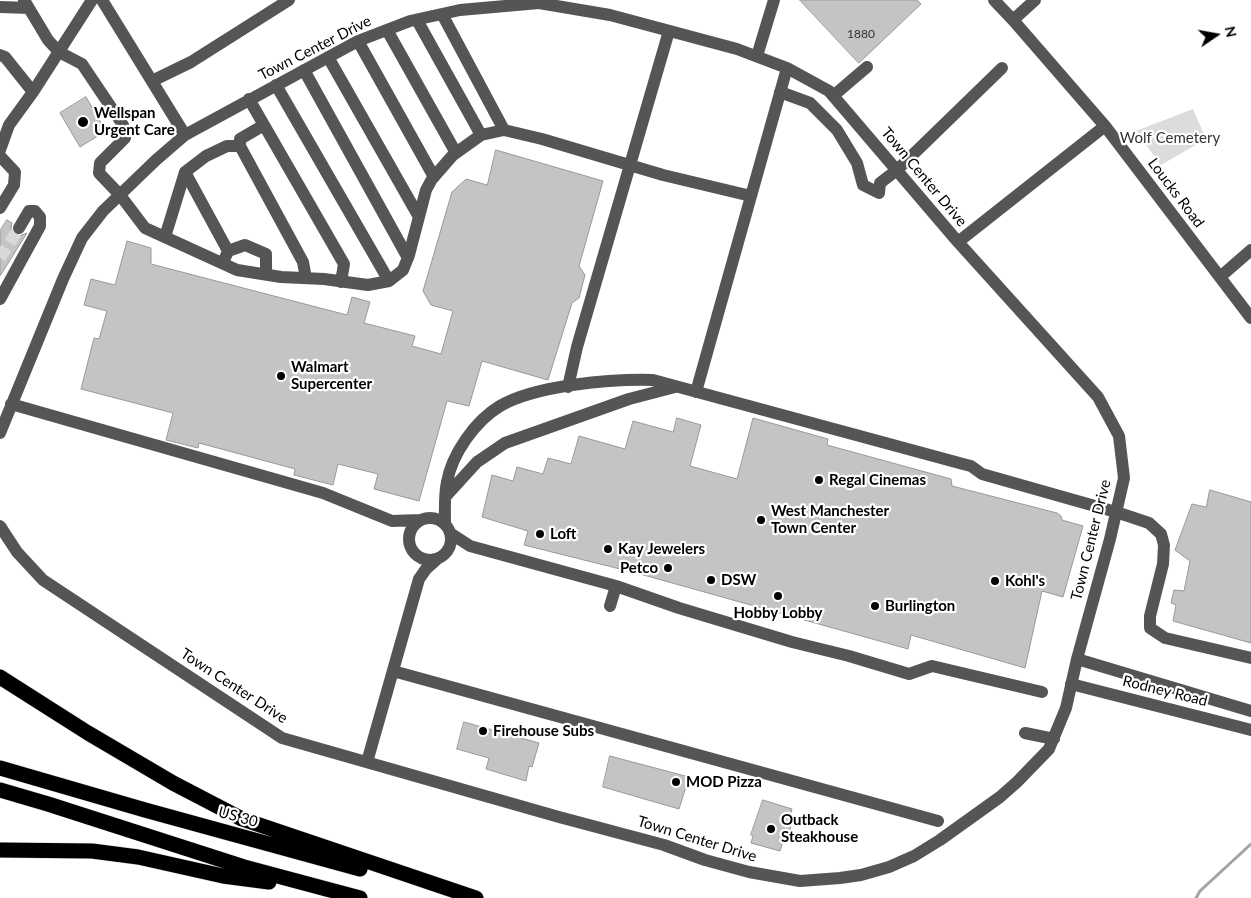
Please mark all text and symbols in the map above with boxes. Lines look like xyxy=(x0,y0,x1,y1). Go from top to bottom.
north arrow xyxy=(1191,10,1241,60)
street label: Town Center Drive xyxy=(256,12,374,84)
text: N xyxy=(1222,25,1241,39)
house number: 1880 xyxy=(847,27,875,41)
place label: Wellspan Urgent Care xyxy=(94,104,175,139)
marker: Wellspan Urgent Care xyxy=(76,115,90,129)
street label: Town Center Drive xyxy=(877,124,971,230)
park label: Wolf Cemetery xyxy=(1120,129,1220,147)
street label: Loucks Road xyxy=(1144,155,1208,231)
place label: Walmart Supercenter xyxy=(291,358,372,393)
marker: Walmart Supercenter xyxy=(275,370,287,382)
place label: Regal Cinemas xyxy=(829,471,926,489)
marker: Regal Cinemas xyxy=(813,474,825,486)
street label: Town Center Drive xyxy=(1067,478,1115,602)
place label: West Manchester Town Center xyxy=(771,502,889,537)
marker: West Manchester Town Center xyxy=(755,514,767,526)
place label: Loft xyxy=(550,525,576,543)
marker: Loft xyxy=(534,528,546,540)
place label: Kay Jewelers xyxy=(618,540,705,558)
marker: Kay Jewelers xyxy=(602,543,614,555)
place label: Petco xyxy=(620,559,658,577)
marker: Petco xyxy=(662,562,674,574)
place label: DSW xyxy=(721,571,756,589)
place label: Kohl's xyxy=(1005,572,1045,590)
marker: DSW xyxy=(705,574,717,586)
marker: Kohl's xyxy=(989,575,1001,587)
marker: Hobby Lobby xyxy=(772,590,784,602)
place label: Burlington xyxy=(885,597,955,615)
marker: Burlington xyxy=(869,600,881,612)
place label: Hobby Lobby xyxy=(733,604,823,622)
street label: Town Center Drive xyxy=(177,645,291,727)
street label: Rodney Road xyxy=(1121,672,1209,710)
place label: Firehouse Subs xyxy=(493,722,594,740)
marker: Firehouse Subs xyxy=(477,725,489,737)
place label: MOD Pizza xyxy=(686,773,762,791)
marker: MOD Pizza xyxy=(670,776,682,788)
street label: US 30 xyxy=(216,803,260,831)
place label: Outback Steakhouse xyxy=(781,811,858,846)
street label: Town Center Drive xyxy=(635,812,759,866)
marker: Outback Steakhouse xyxy=(765,823,777,835)

